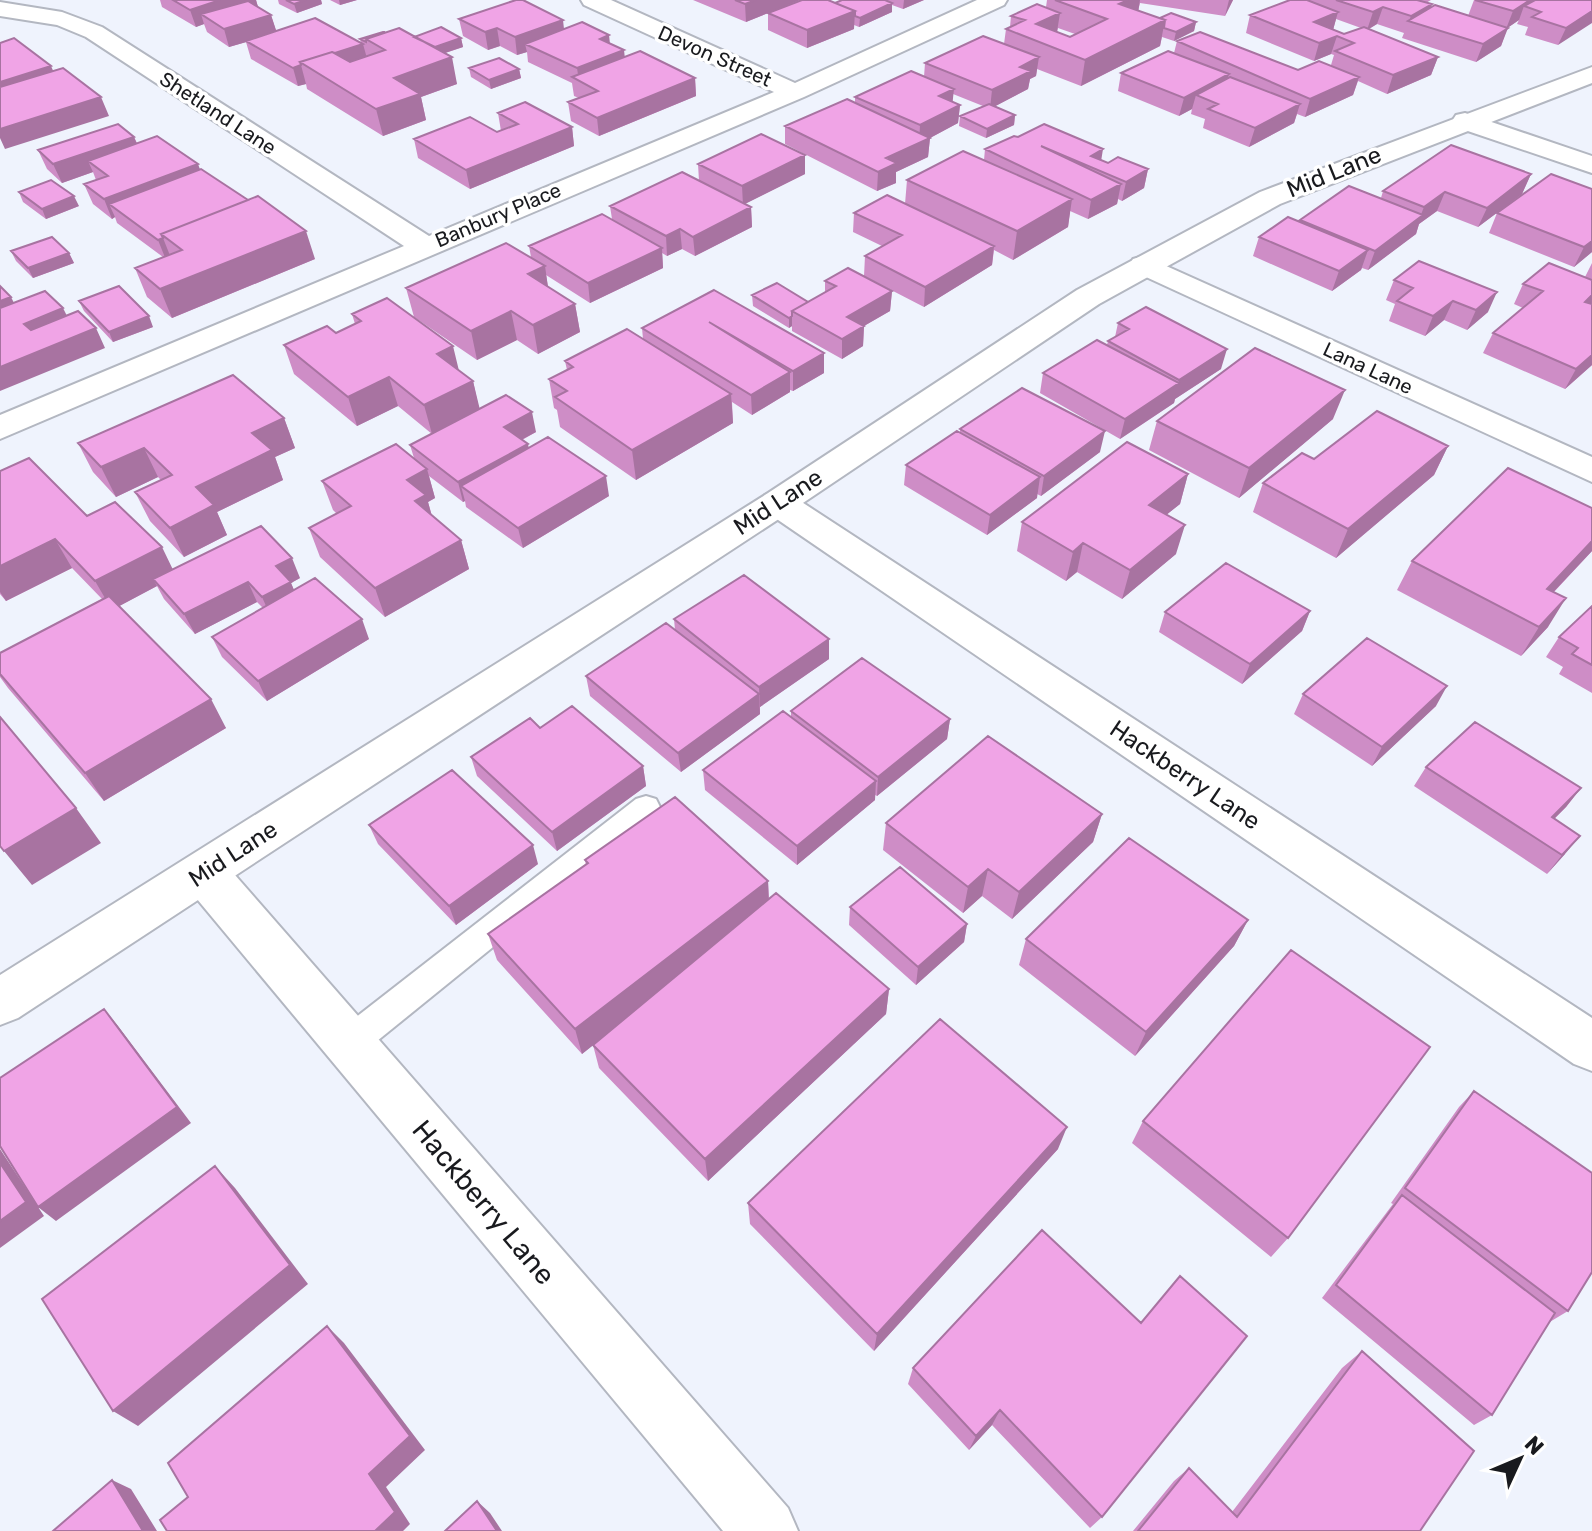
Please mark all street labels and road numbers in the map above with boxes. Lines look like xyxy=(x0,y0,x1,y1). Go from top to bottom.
street label: Devon Street xyxy=(655,20,776,92)
street label: Shetland Lane xyxy=(155,66,281,160)
street label: Mid Lane xyxy=(1282,140,1386,204)
street label: Banbury Place xyxy=(431,178,565,252)
street label: Lana Lane xyxy=(1319,337,1417,399)
street label: Mid Lane xyxy=(729,463,827,541)
street label: Hackberry Lane xyxy=(1105,714,1265,836)
street label: Mid Lane xyxy=(184,815,282,893)
street label: Hackberry Lane xyxy=(405,1113,562,1291)

